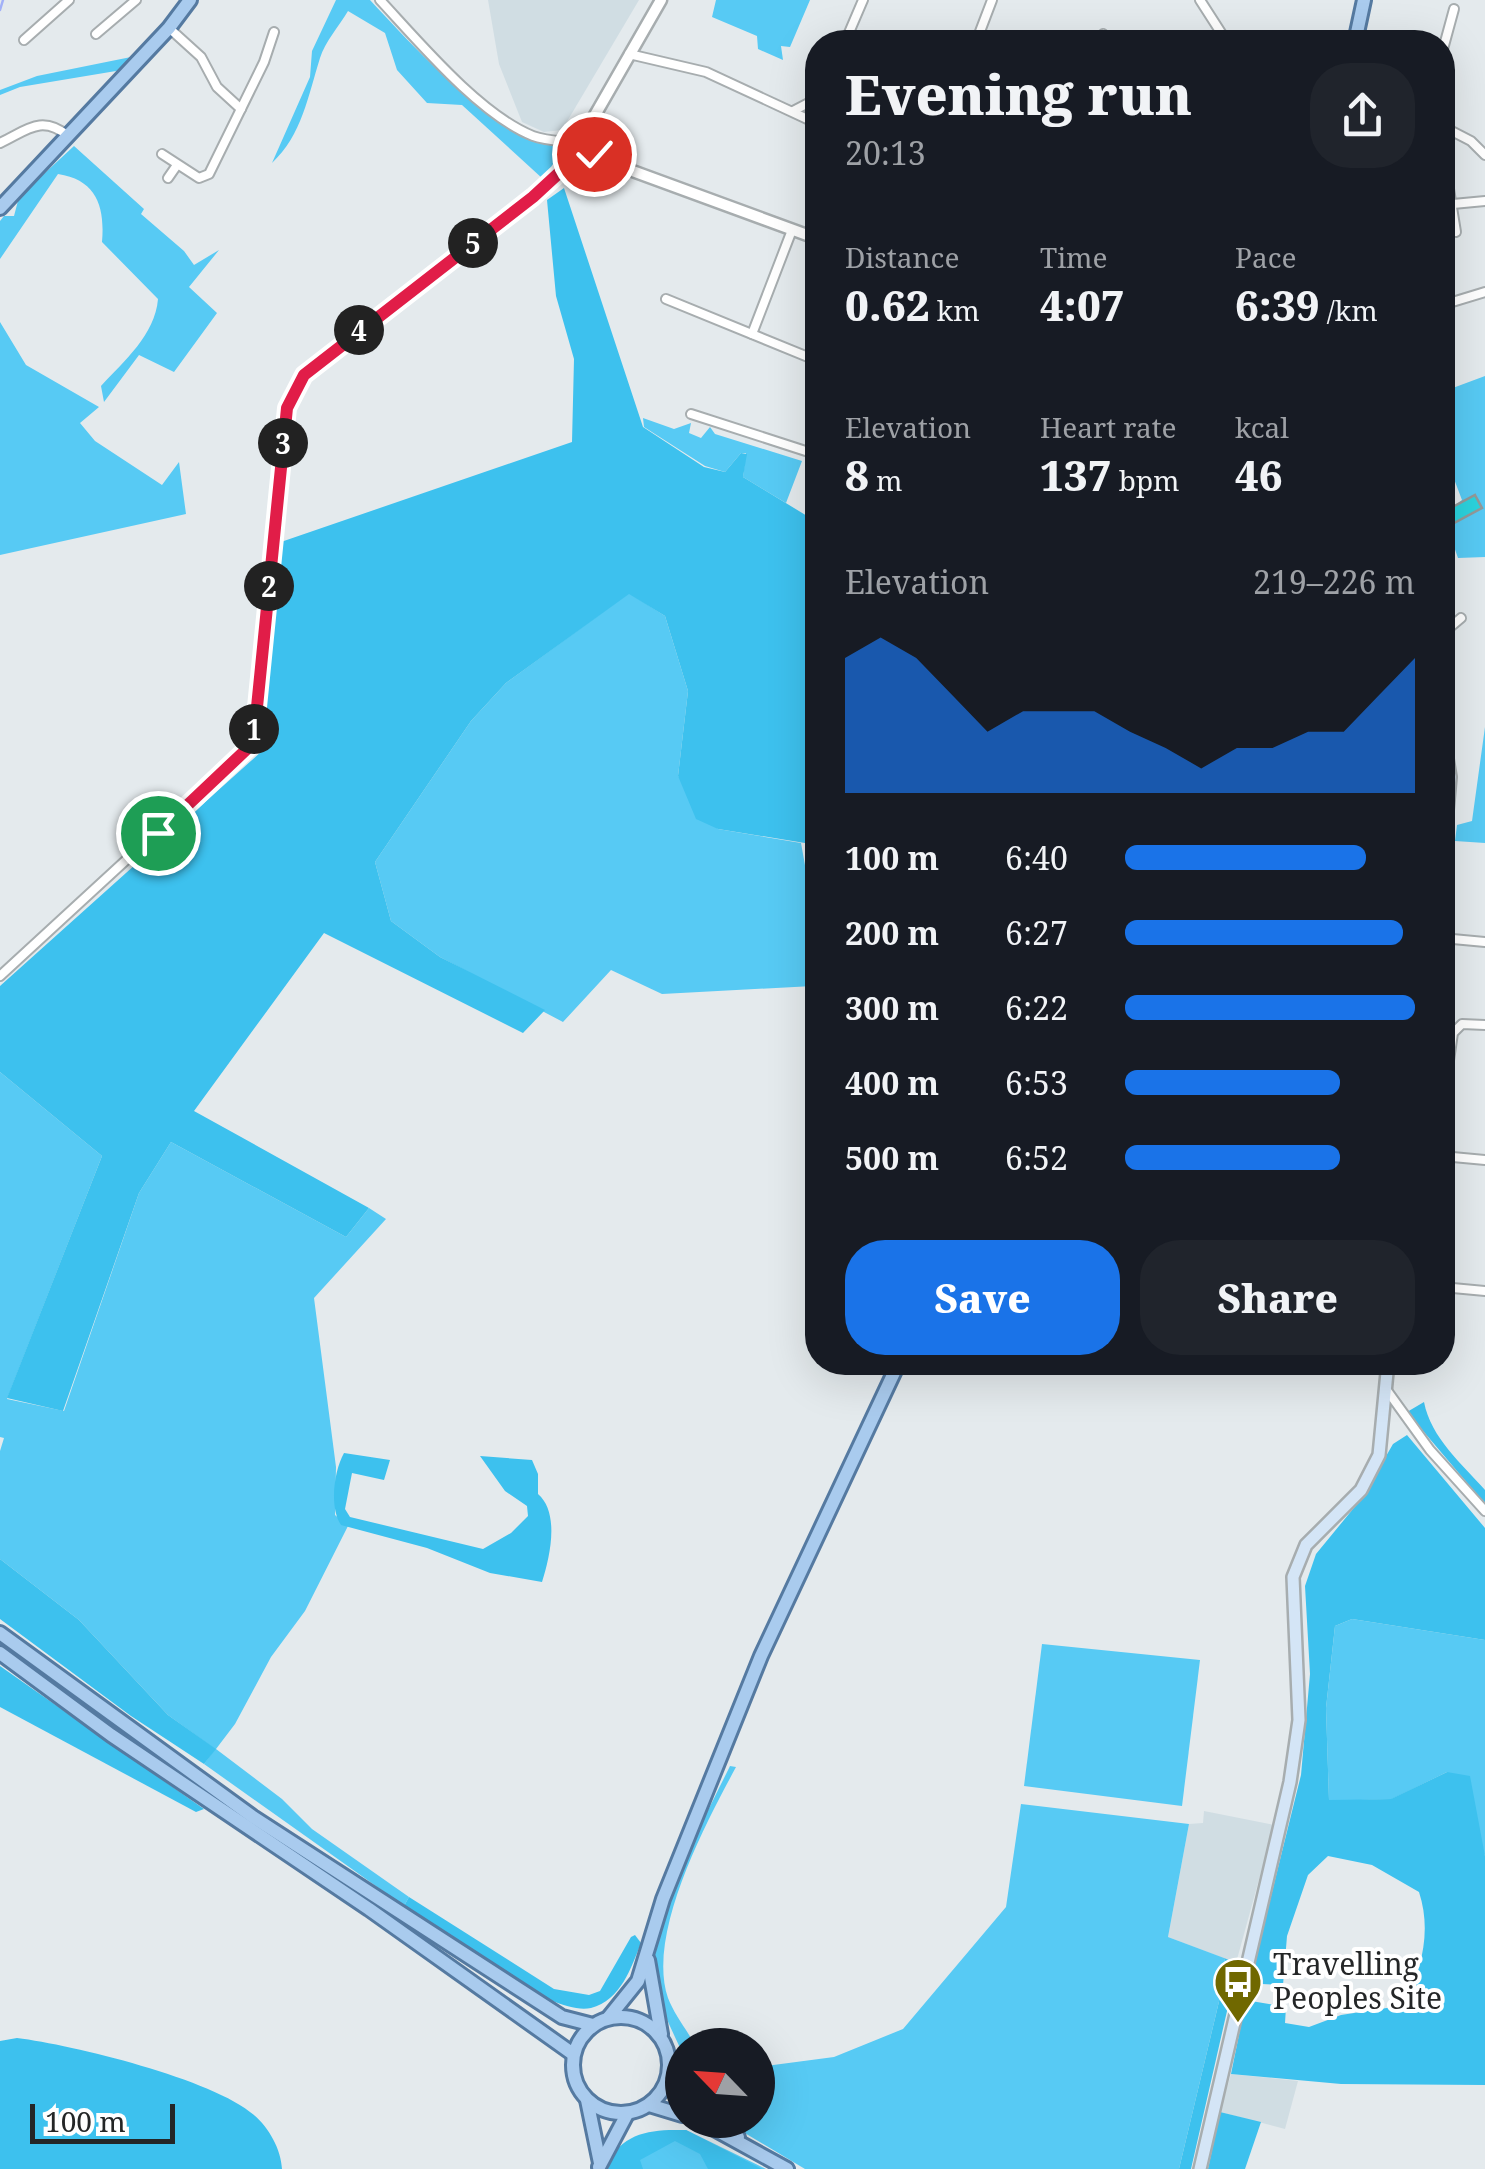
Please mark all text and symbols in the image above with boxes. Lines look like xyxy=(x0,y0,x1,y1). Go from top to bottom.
text: Evening run xyxy=(845,56,1192,131)
button: share xyxy=(1310,63,1415,168)
pin xyxy=(552,112,637,197)
icon: check xyxy=(567,127,622,182)
text: 20:13 xyxy=(845,131,926,174)
pin: 5 xyxy=(448,218,498,268)
text: 5 xyxy=(465,224,481,262)
text: Distance xyxy=(845,238,959,276)
text: Time xyxy=(1040,238,1108,276)
text: Pace xyxy=(1235,238,1296,276)
text: 0.62 xyxy=(845,276,930,333)
text: 4:07 xyxy=(1040,276,1125,333)
text: 6:39 xyxy=(1235,276,1320,333)
text: km xyxy=(930,291,980,329)
text: /km xyxy=(1320,291,1378,329)
pin: 4 xyxy=(334,305,384,355)
text: 4 xyxy=(351,311,367,349)
text: Elevation xyxy=(845,408,971,446)
text: Heart rate xyxy=(1040,408,1177,446)
text: kcal xyxy=(1235,408,1289,446)
pin: 3 xyxy=(258,418,308,468)
text: 3 xyxy=(275,424,291,462)
text: 8 xyxy=(845,446,869,503)
text: 137 xyxy=(1040,446,1111,503)
text: 46 xyxy=(1235,446,1283,503)
text: m xyxy=(869,461,903,499)
text: bpm xyxy=(1111,461,1180,499)
text: Elevation xyxy=(845,560,989,603)
text: 219–226 m xyxy=(1253,560,1415,603)
pin: 2 xyxy=(244,561,294,611)
text: 2 xyxy=(261,567,277,605)
pin: 1 xyxy=(229,704,279,754)
text: 1 xyxy=(246,710,262,748)
pin xyxy=(116,791,201,876)
icon: arrive xyxy=(131,806,186,861)
text: 100 m xyxy=(845,836,939,879)
text: 6:40 xyxy=(1005,836,1068,879)
text: 200 m xyxy=(845,911,939,954)
text: 6:27 xyxy=(1005,911,1068,954)
text: 300 m xyxy=(845,986,939,1029)
text: 6:22 xyxy=(1005,986,1068,1029)
text: 400 m xyxy=(845,1061,939,1104)
text: 6:53 xyxy=(1005,1061,1068,1104)
text: 500 m xyxy=(845,1136,939,1179)
text: 6:52 xyxy=(1005,1136,1068,1179)
button: Save xyxy=(845,1240,1120,1355)
button: Share xyxy=(1140,1240,1415,1355)
place label: Travelling Peoples Site xyxy=(1273,1943,1442,2018)
bus stop icon: Travelling Peoples Site xyxy=(1212,1956,1264,2024)
north arrow xyxy=(665,2028,775,2138)
map controls xyxy=(665,2028,775,2138)
scale bar xyxy=(30,2099,175,2144)
text: 100 m xyxy=(45,2102,126,2140)

